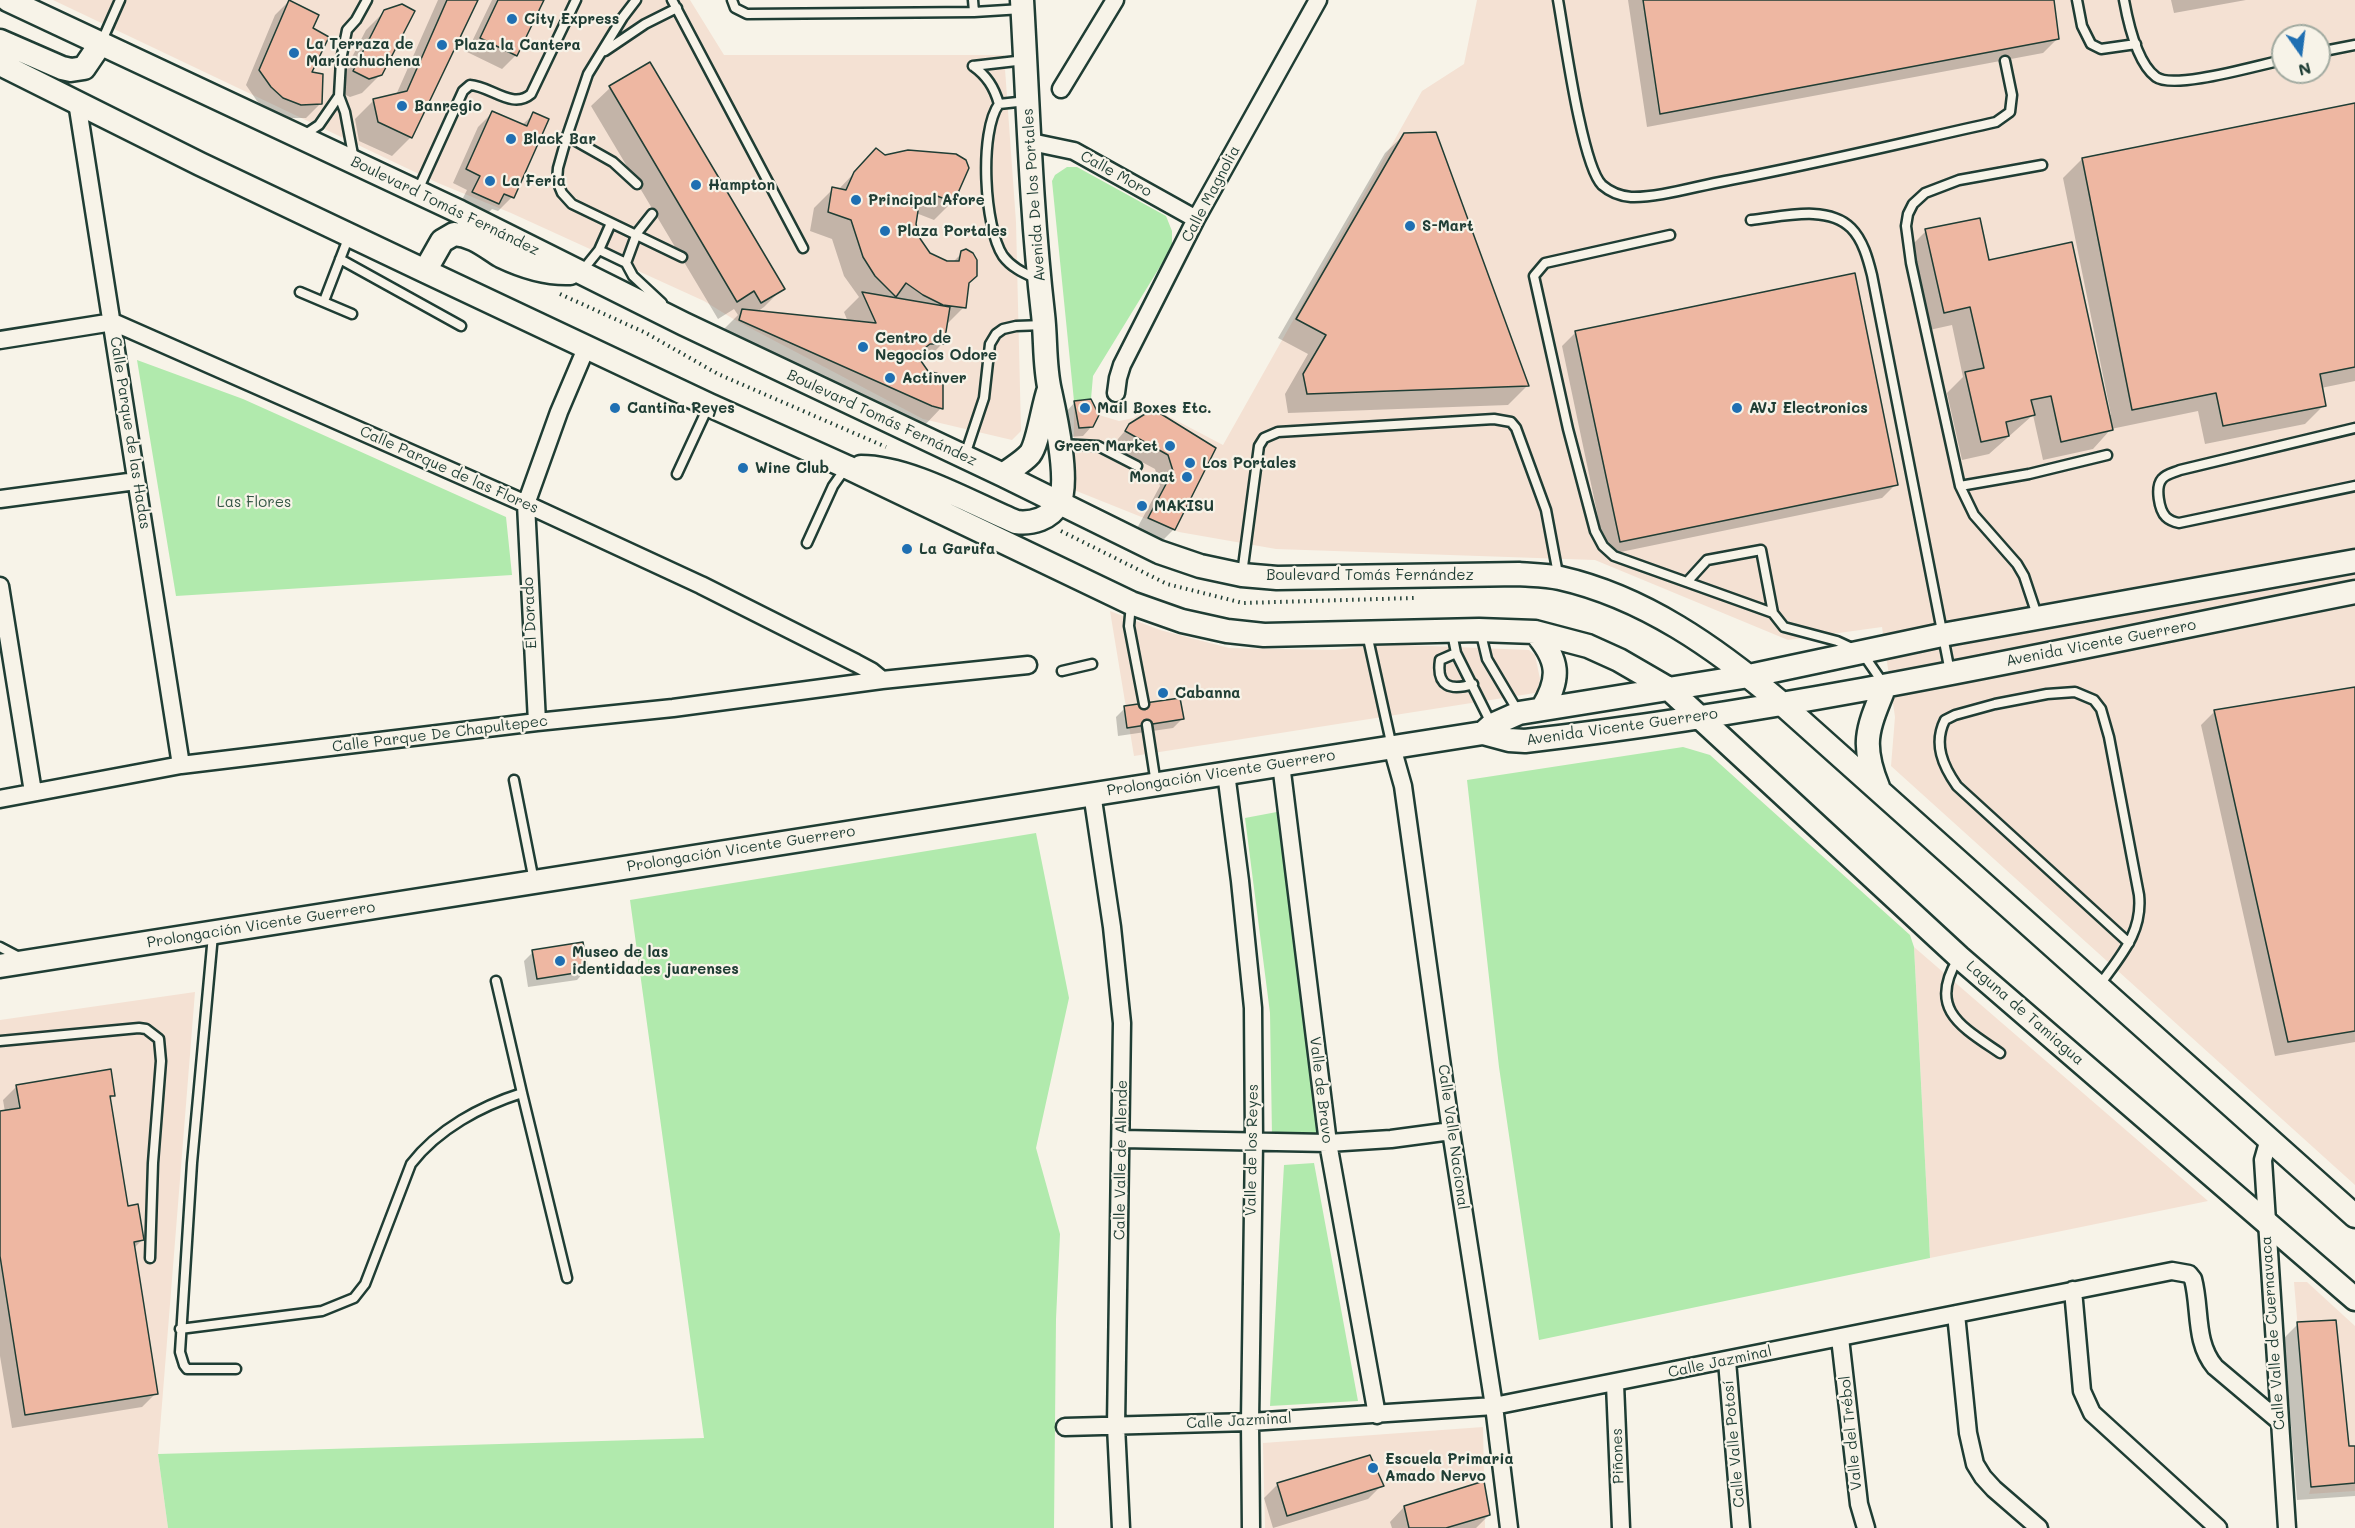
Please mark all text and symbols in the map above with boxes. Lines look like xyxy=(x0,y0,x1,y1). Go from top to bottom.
place label: City Express xyxy=(524,10,619,28)
marker: City Express xyxy=(505,12,519,26)
north arrow xyxy=(2271,24,2331,84)
place label: La Terraza de Maríachuchena xyxy=(306,35,420,70)
place label: Plaza la Cantera xyxy=(454,36,581,54)
marker: Plaza la Cantera xyxy=(435,38,449,52)
marker: La Terraza de Maríachuchena xyxy=(287,46,301,60)
text: N xyxy=(2297,58,2313,82)
place label: Banregio xyxy=(414,97,482,115)
marker: Banregio xyxy=(395,99,409,113)
street label: Avenida De los Portales xyxy=(1019,108,1049,282)
place label: Black Bar xyxy=(523,130,596,148)
marker: Black Bar xyxy=(504,132,518,146)
street label: Calle Magnolia xyxy=(1178,143,1244,245)
street label: Calle Moro xyxy=(1077,147,1155,201)
street label: Boulevard Tomás Fernández xyxy=(348,152,542,260)
place label: La Feria xyxy=(502,172,566,190)
marker: La Feria xyxy=(483,174,497,188)
place label: Hampton xyxy=(708,176,775,194)
marker: Hampton xyxy=(689,178,703,192)
place label: Principal Afore xyxy=(868,191,985,209)
marker: Principal Afore xyxy=(849,193,863,207)
place label: S-Mart xyxy=(1422,217,1474,235)
marker: S-Mart xyxy=(1403,219,1417,233)
place label: Plaza Portales xyxy=(897,222,1007,240)
marker: Plaza Portales xyxy=(878,224,892,238)
place label: Centro de Negocios Odore xyxy=(875,329,997,364)
street label: Calle Parque de las Hadas xyxy=(106,335,154,531)
marker: Centro de Negocios Odore xyxy=(856,340,870,354)
street label: Boulevard Tomás Fernández xyxy=(784,366,980,470)
place label: Actinver xyxy=(902,369,967,387)
marker: Actinver xyxy=(883,371,897,385)
place label: Cantina Reyes xyxy=(627,399,735,417)
place label: Mail Boxes Etc. xyxy=(1097,399,1212,417)
place label: AVJ Electronics xyxy=(1749,399,1868,417)
marker: Cantina Reyes xyxy=(608,401,622,415)
marker: Mail Boxes Etc. xyxy=(1078,401,1092,415)
marker: AVJ Electronics xyxy=(1730,401,1744,415)
street label: Calle Parque de las Flores xyxy=(357,422,541,518)
place label: Green Market xyxy=(1054,437,1158,455)
marker: Green Market xyxy=(1163,439,1177,453)
place label: Los Portales xyxy=(1202,454,1296,472)
marker: Los Portales xyxy=(1183,456,1197,470)
place label: Wine Club xyxy=(755,459,829,477)
marker: Wine Club xyxy=(736,461,750,475)
place label: Monat xyxy=(1129,468,1175,486)
marker: Monat xyxy=(1180,470,1194,484)
park label: Las Flores xyxy=(217,493,291,511)
place label: MAKISU xyxy=(1154,497,1214,515)
marker: MAKISU xyxy=(1135,499,1149,513)
place label: La Garufa xyxy=(919,540,995,558)
marker: La Garufa xyxy=(900,542,914,556)
street label: Boulevard Tomás Fernández xyxy=(1266,566,1474,584)
street label: El Dorado xyxy=(519,577,541,649)
street label: Avenida Vicente Guerrero xyxy=(2004,616,2198,670)
place label: Cabanna xyxy=(1175,684,1241,702)
marker: Cabanna xyxy=(1156,686,1170,700)
street label: Avenida Vicente Guerrero xyxy=(1525,705,1719,749)
street label: Calle Parque De Chapultepec xyxy=(331,712,549,756)
street label: Prolongación Vicente Guerrero xyxy=(1106,746,1336,800)
street label: Prolongación Vicente Guerrero xyxy=(626,822,856,876)
street label: Prolongación Vicente Guerrero xyxy=(146,898,376,952)
place label: Museo de las identidades juarenses xyxy=(572,943,739,978)
marker: Museo de las identidades juarenses xyxy=(553,954,567,968)
street label: Laguna de Tamiagua xyxy=(1962,957,2088,1069)
street label: Valle de Bravo xyxy=(1306,1036,1336,1144)
street label: Calle Valle Nacional xyxy=(1434,1063,1472,1211)
street label: Calle Valle de Allende xyxy=(1111,1080,1131,1240)
street label: Valle de los Reyes xyxy=(1242,1084,1262,1216)
street label: Calle Valle de Cuernavaca xyxy=(2257,1235,2289,1431)
street label: Calle Jazminal xyxy=(1667,1342,1773,1382)
street label: Valle del Trébol xyxy=(1836,1375,1866,1491)
street label: Calle Valle Potosí xyxy=(1719,1380,1749,1508)
street label: Calle Jazminal xyxy=(1186,1409,1292,1433)
street label: Piñones xyxy=(1608,1428,1628,1484)
place label: Escuela Primaria Amado Nervo xyxy=(1385,1450,1514,1485)
marker: Escuela Primaria Amado Nervo xyxy=(1366,1461,1380,1475)

